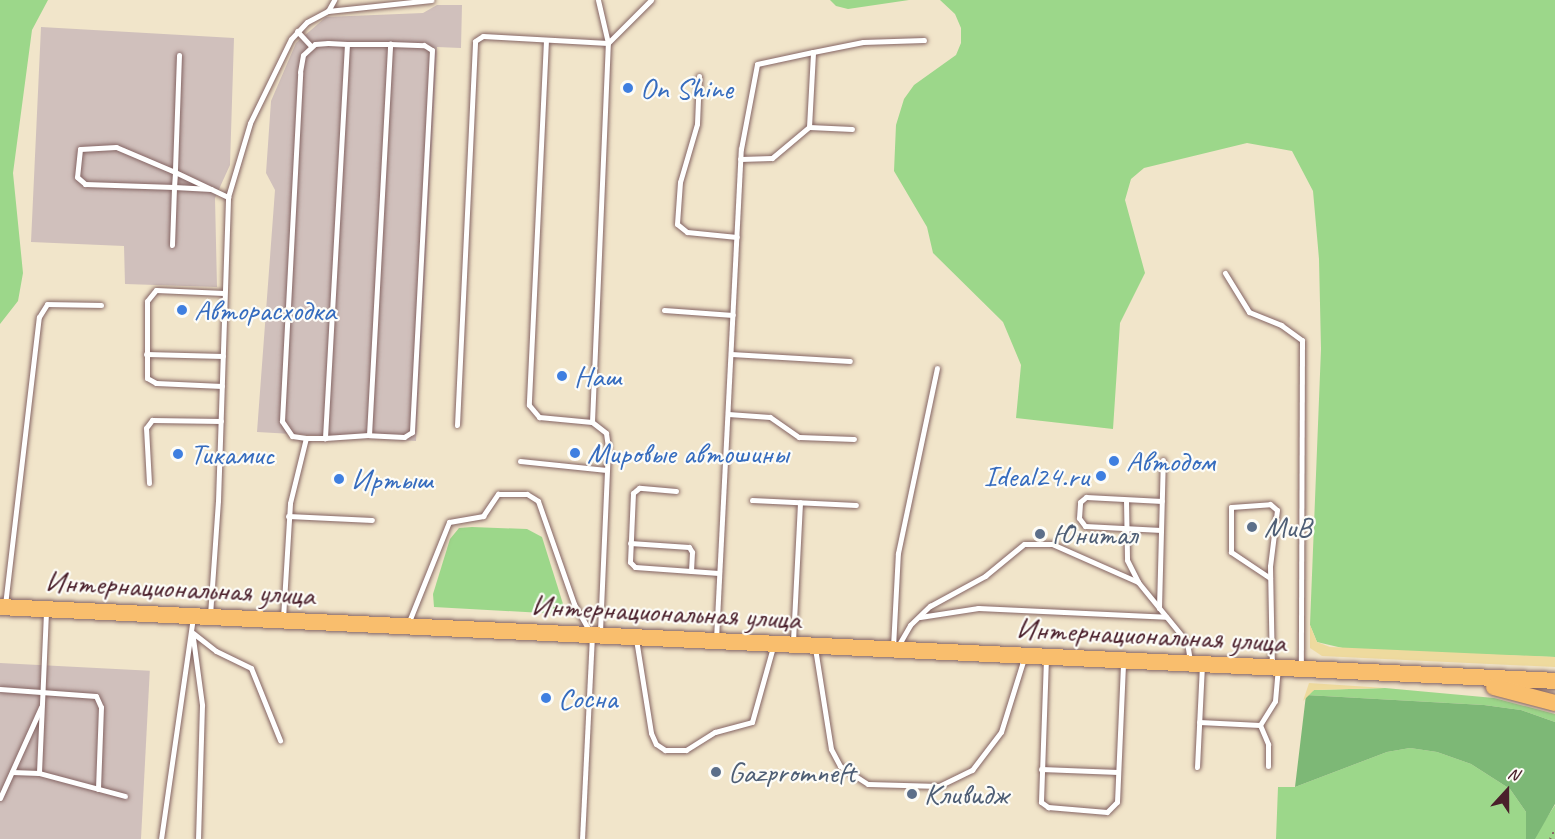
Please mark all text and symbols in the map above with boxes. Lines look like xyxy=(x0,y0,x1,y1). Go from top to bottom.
place label: On Shine xyxy=(640,70,734,106)
marker: On Shine xyxy=(621,81,635,95)
place label: Авторасходка xyxy=(194,292,336,328)
marker: Авторасходка xyxy=(175,303,189,317)
place label: Наш xyxy=(574,358,622,394)
marker: Наш xyxy=(555,369,569,383)
place label: Мировые автошины xyxy=(587,435,789,471)
place label: Тикамис xyxy=(190,436,274,472)
place label: Автодом xyxy=(1126,443,1215,479)
marker: Мировые автошины xyxy=(568,446,582,460)
marker: Тикамис xyxy=(171,447,185,461)
marker: Автодом xyxy=(1107,454,1121,468)
place label: Ideal24.ru xyxy=(984,458,1089,494)
place label: Иртыш xyxy=(351,461,433,497)
marker: Ideal24.ru xyxy=(1094,469,1108,483)
marker: Иртыш xyxy=(332,472,346,486)
place label: МиВ xyxy=(1264,509,1311,545)
place label: Юнитал xyxy=(1052,516,1137,552)
marker: МиВ xyxy=(1245,520,1259,534)
marker: Юнитал xyxy=(1033,527,1047,541)
street label: Интернациональная улица xyxy=(44,563,316,613)
street label: Интернациональная улица xyxy=(530,587,802,637)
street label: Интернациональная улица xyxy=(1015,610,1287,660)
place label: Сосна xyxy=(558,680,617,716)
marker: Сосна xyxy=(539,691,553,705)
place label: Gazpromneft xyxy=(728,754,855,790)
north arrow xyxy=(1477,761,1537,821)
text: N xyxy=(1505,763,1522,785)
marker: Gazpromneft xyxy=(709,765,723,779)
place label: Кливидж xyxy=(924,776,1009,812)
marker: Кливидж xyxy=(905,787,919,801)

